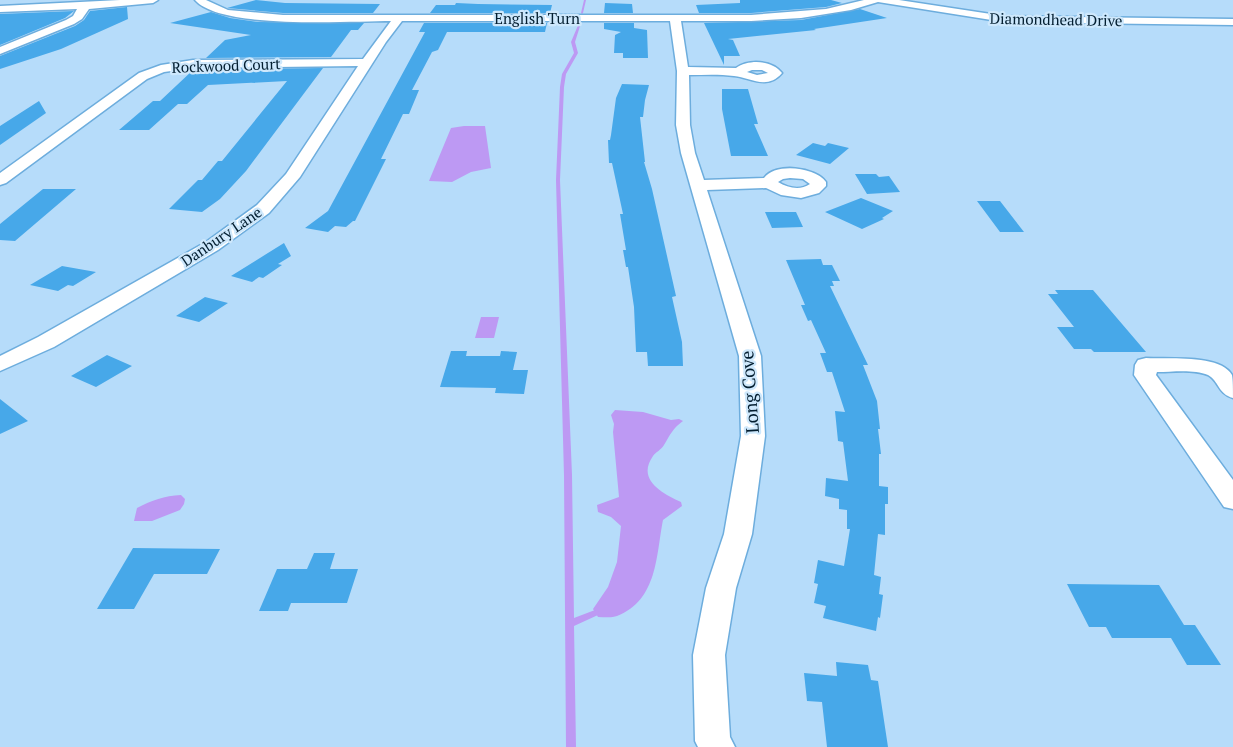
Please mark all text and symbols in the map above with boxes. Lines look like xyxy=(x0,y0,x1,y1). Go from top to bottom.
street label: English Turn xyxy=(494,8,580,28)
street label: Diamondhead Drive xyxy=(989,8,1123,30)
street label: Rockwood Court xyxy=(171,53,281,77)
street label: Danbury Lane xyxy=(177,202,265,270)
street label: Long Cove xyxy=(734,350,764,434)

